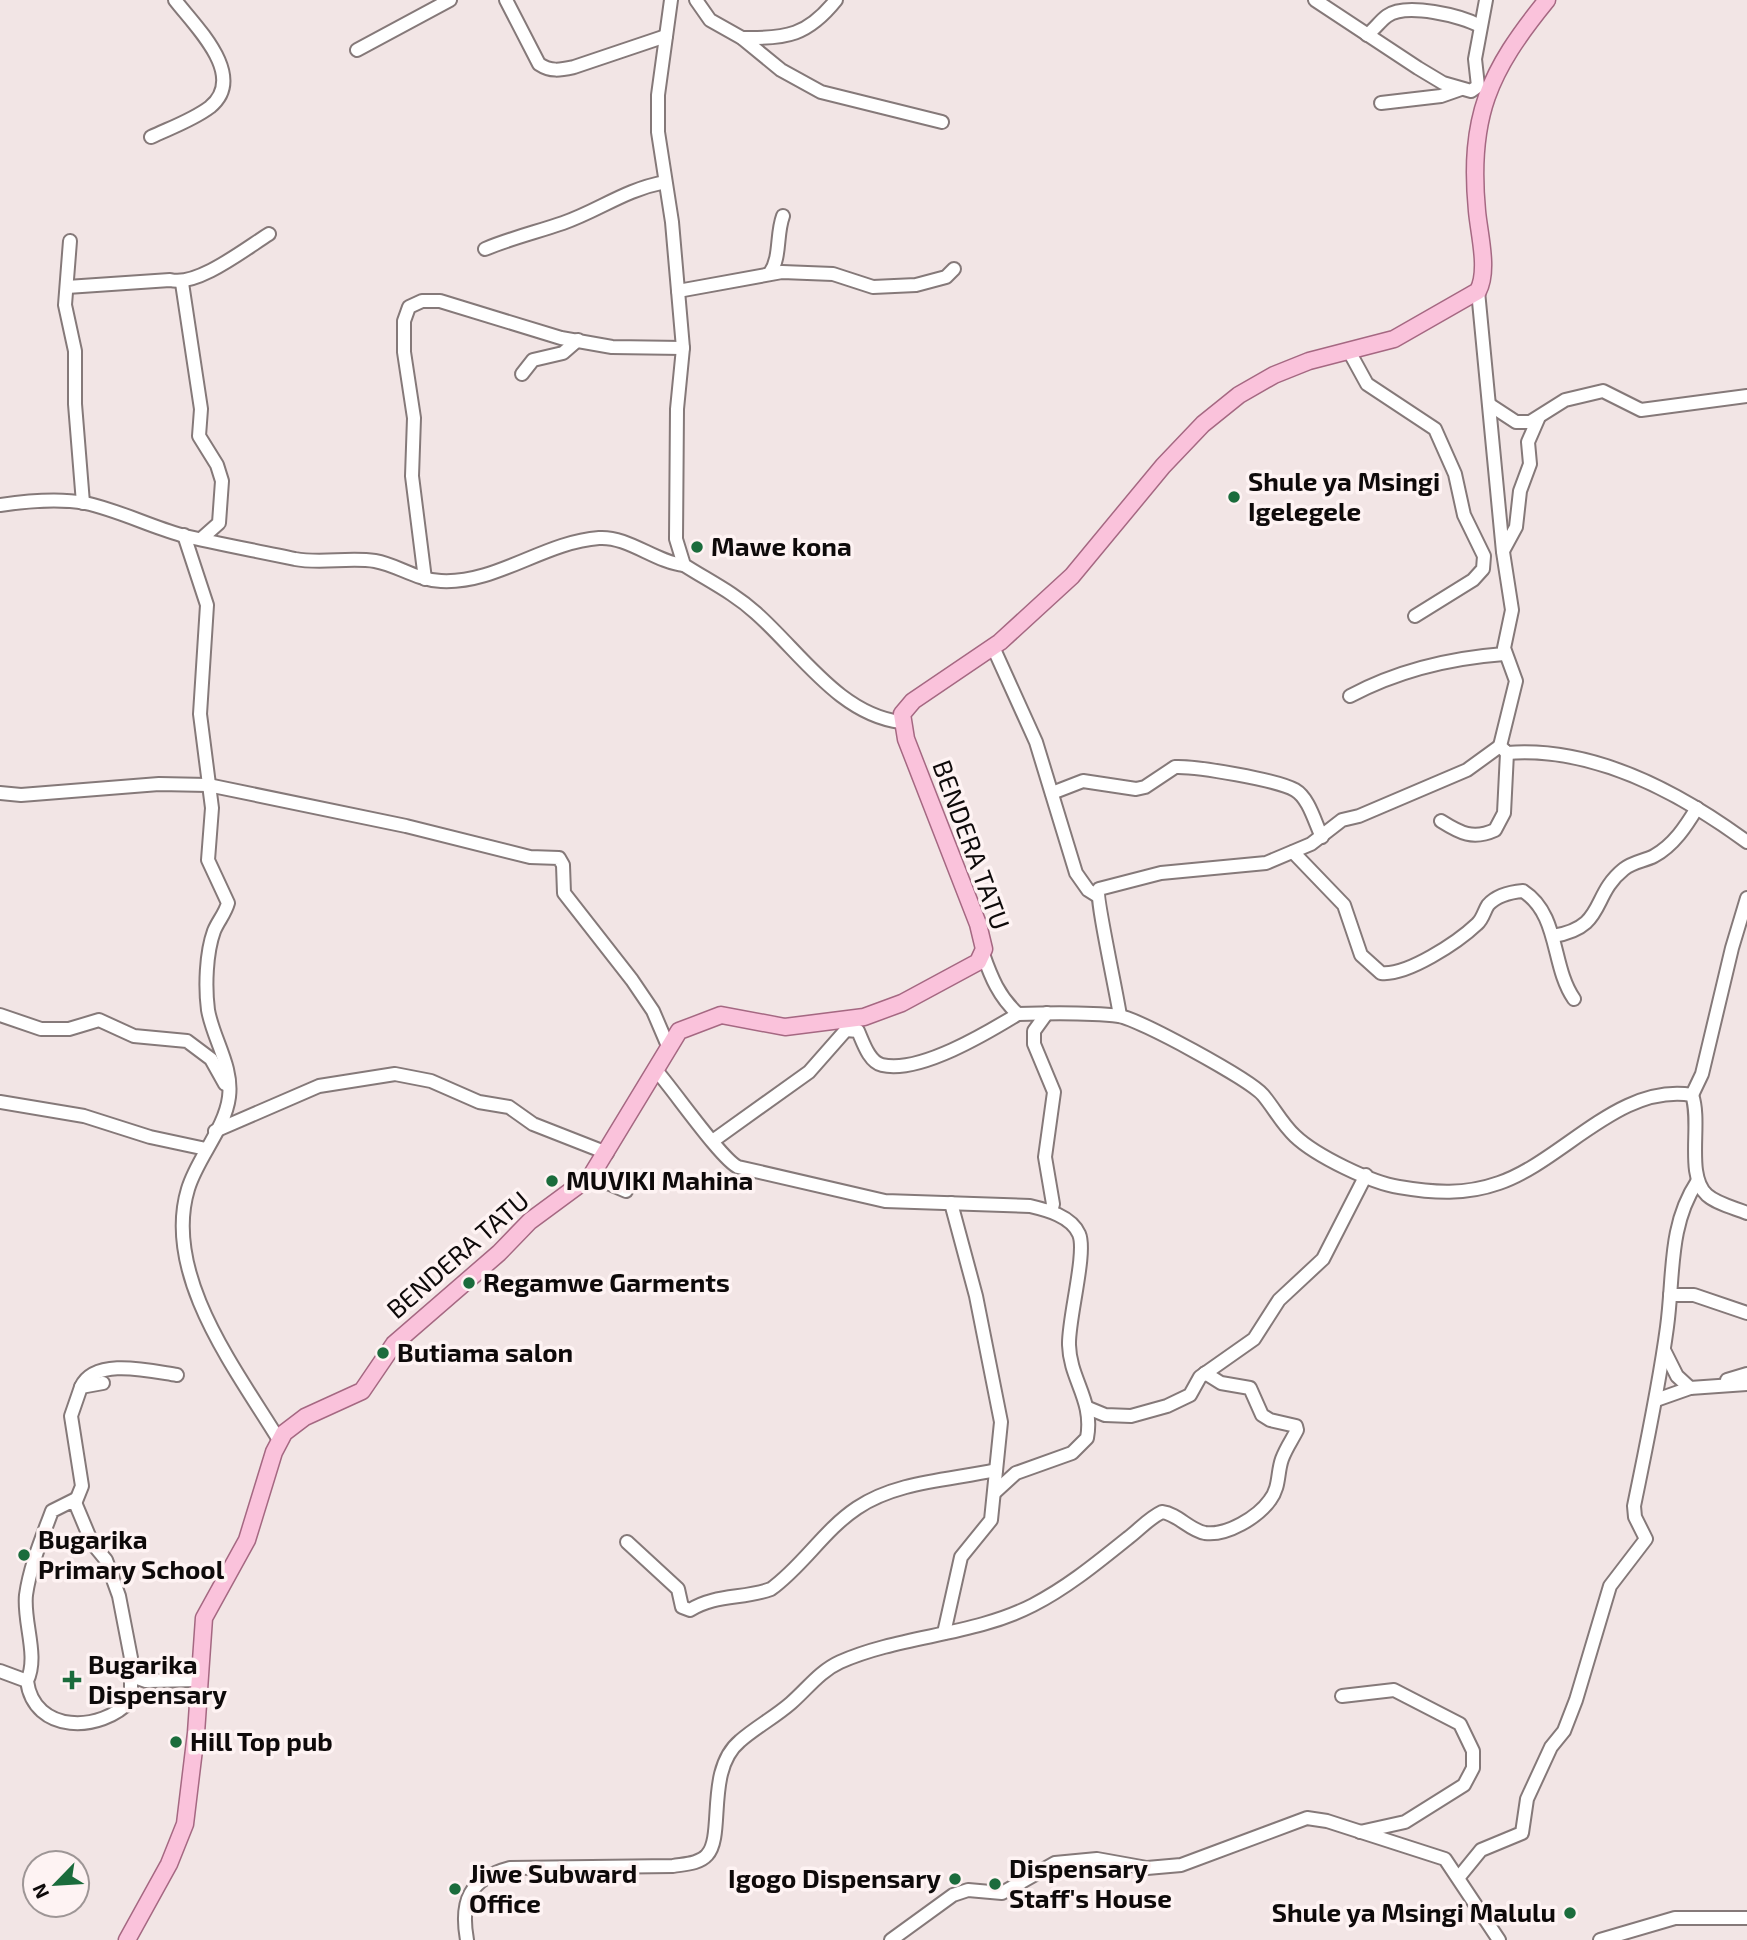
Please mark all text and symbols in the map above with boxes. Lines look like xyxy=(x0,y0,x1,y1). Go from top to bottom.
place label: Shule ya Msingi Igelegele xyxy=(1248,465,1440,526)
marker: Shule ya Msingi Igelegele xyxy=(1226,489,1242,505)
place label: Mawe kona xyxy=(711,530,852,561)
marker: Mawe kona xyxy=(689,539,705,555)
street label: BENDERA TATU xyxy=(927,755,1017,934)
place label: MUVIKI Mahina xyxy=(566,1164,753,1195)
marker: MUVIKI Mahina xyxy=(544,1173,560,1189)
street label: BENDERA TATU xyxy=(380,1184,534,1324)
place label: Regamwe Garments xyxy=(483,1266,730,1297)
marker: Regamwe Garments xyxy=(461,1275,477,1291)
place label: Butiama salon xyxy=(397,1336,573,1367)
marker: Butiama salon xyxy=(375,1345,391,1361)
place label: Bugarika Primary School xyxy=(38,1523,225,1585)
marker: Bugarika Primary School xyxy=(16,1547,32,1563)
place label: Bugarika Dispensary xyxy=(88,1648,227,1710)
marker: Bugarika Dispensary xyxy=(62,1670,82,1690)
place label: Hill Top pub xyxy=(190,1725,333,1756)
marker: Hill Top pub xyxy=(168,1734,184,1750)
north arrow xyxy=(21,1849,91,1919)
place label: Dispensary Staff's House xyxy=(1009,1852,1172,1913)
place label: Jiwe Subward Office xyxy=(469,1857,637,1918)
place label: Igogo Dispensary xyxy=(728,1862,941,1894)
marker: Igogo Dispensary xyxy=(947,1871,963,1887)
marker: Dispensary Staff's House xyxy=(987,1876,1003,1892)
text: N xyxy=(27,1880,53,1902)
marker: Jiwe Subward Office xyxy=(447,1881,463,1897)
place label: Shule ya Msingi Malulu xyxy=(1272,1896,1556,1928)
marker: Shule ya Msingi Malulu xyxy=(1562,1905,1578,1921)

